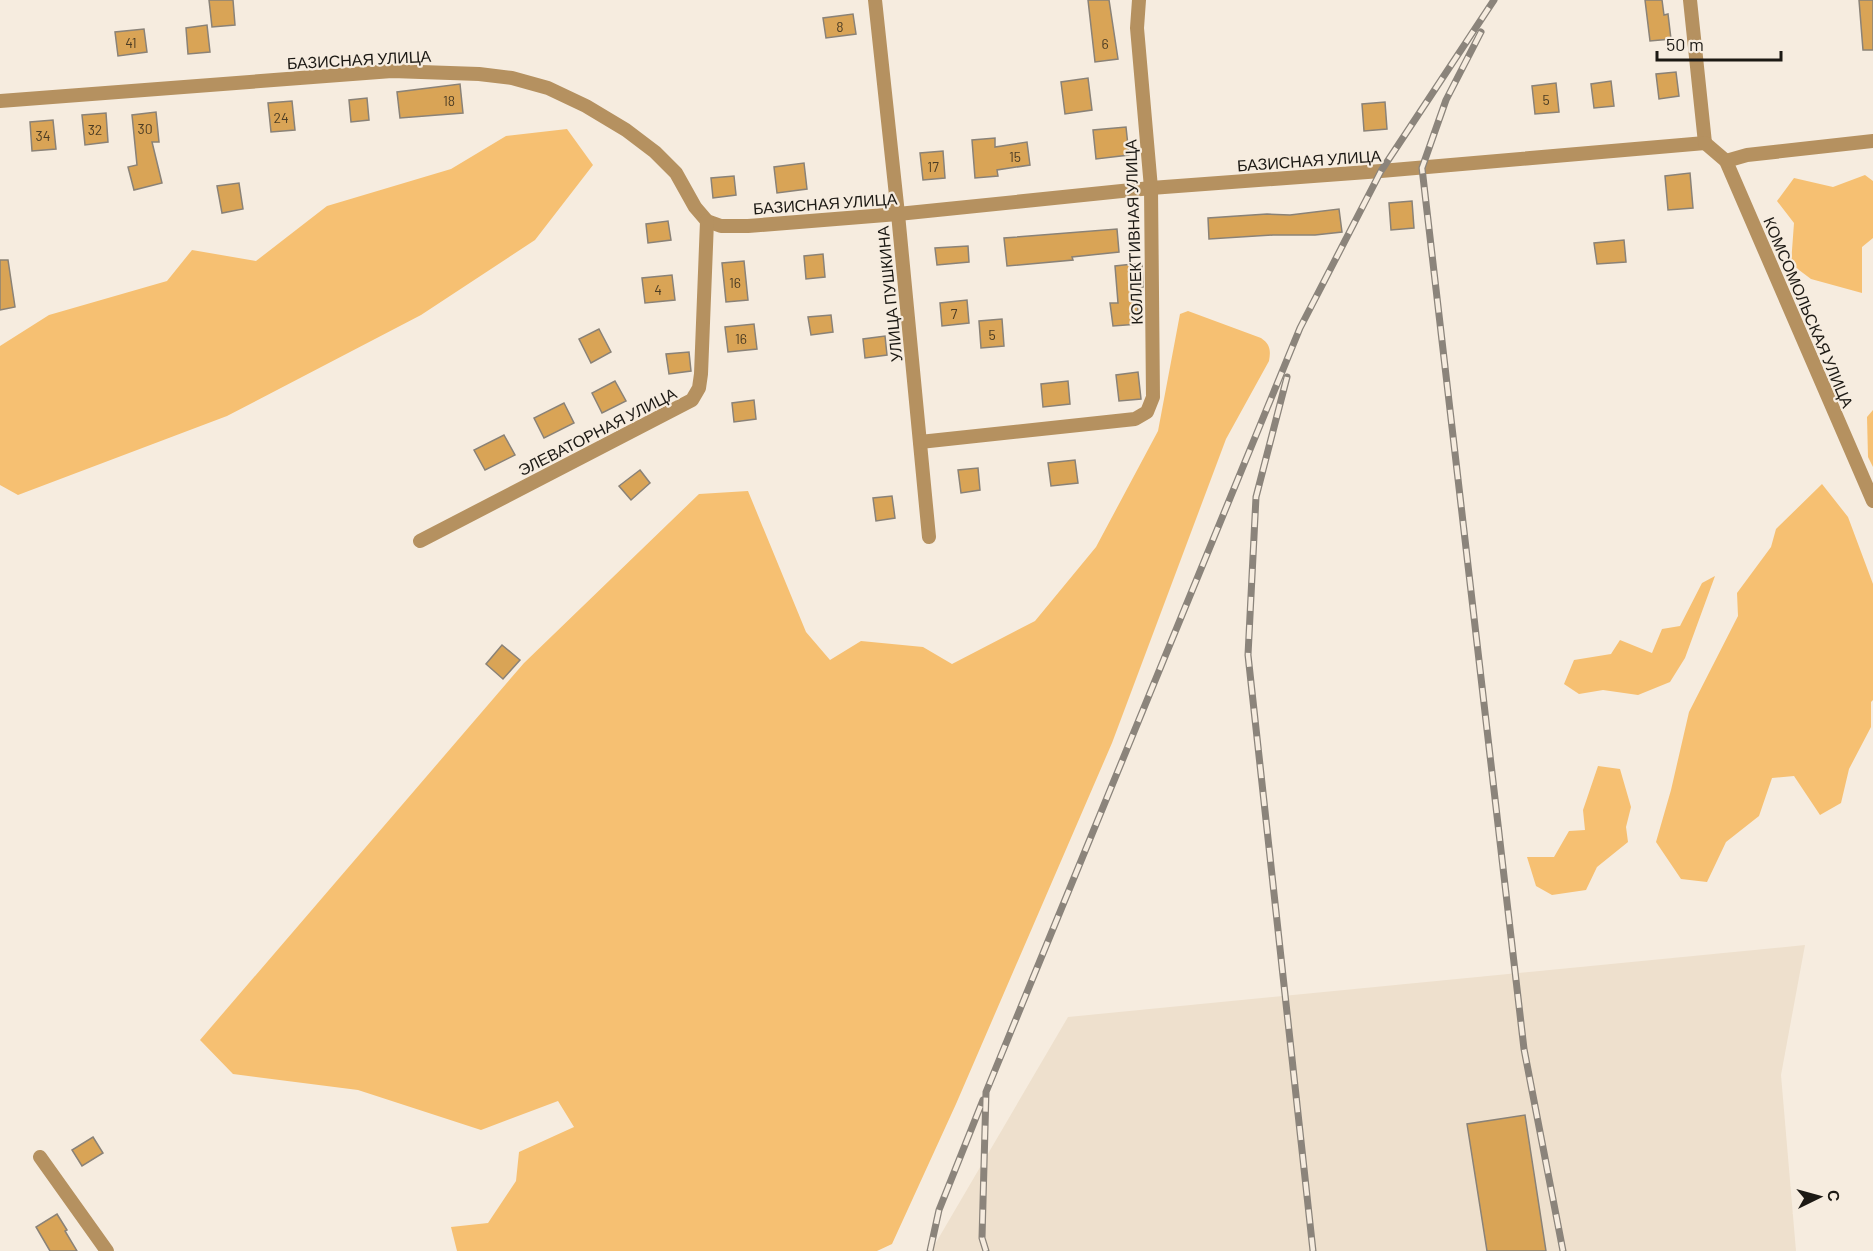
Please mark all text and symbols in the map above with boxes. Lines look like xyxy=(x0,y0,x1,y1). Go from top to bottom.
house number: 8 xyxy=(836,18,844,35)
scale bar xyxy=(1657,24,1782,62)
text: 50 m xyxy=(1666,33,1704,55)
house number: 41 xyxy=(125,34,137,51)
house number: 6 xyxy=(1101,35,1109,52)
street label: БАЗИСНАЯ УЛИЦА xyxy=(286,46,432,72)
house number: 5 xyxy=(1542,91,1550,108)
house number: 18 xyxy=(443,92,455,109)
house number: 24 xyxy=(273,109,289,126)
house number: 30 xyxy=(137,120,153,137)
house number: 32 xyxy=(88,121,102,138)
house number: 34 xyxy=(36,127,50,144)
street label: КОЛЛЕКТИВНАЯ УЛИЦА xyxy=(1120,139,1146,325)
street label: БАЗИСНАЯ УЛИЦА xyxy=(1236,145,1382,175)
house number: 15 xyxy=(1009,148,1021,165)
house number: 17 xyxy=(927,158,939,175)
street label: БАЗИСНАЯ УЛИЦА xyxy=(752,188,898,218)
street label: КОМСОМОЛЬСКАЯ УЛИЦА xyxy=(1760,214,1858,410)
street label: УЛИЦА ПУШКИНА xyxy=(872,225,906,363)
house number: 16 xyxy=(729,274,741,291)
house number: 4 xyxy=(654,281,662,298)
house number: 7 xyxy=(951,305,958,322)
house number: 5 xyxy=(988,326,996,343)
house number: 16 xyxy=(735,330,747,347)
street label: ЭЛЕВАТОРНАЯ УЛИЦА xyxy=(515,383,680,479)
north arrow xyxy=(1789,1167,1849,1227)
text: С xyxy=(1824,1189,1844,1203)

